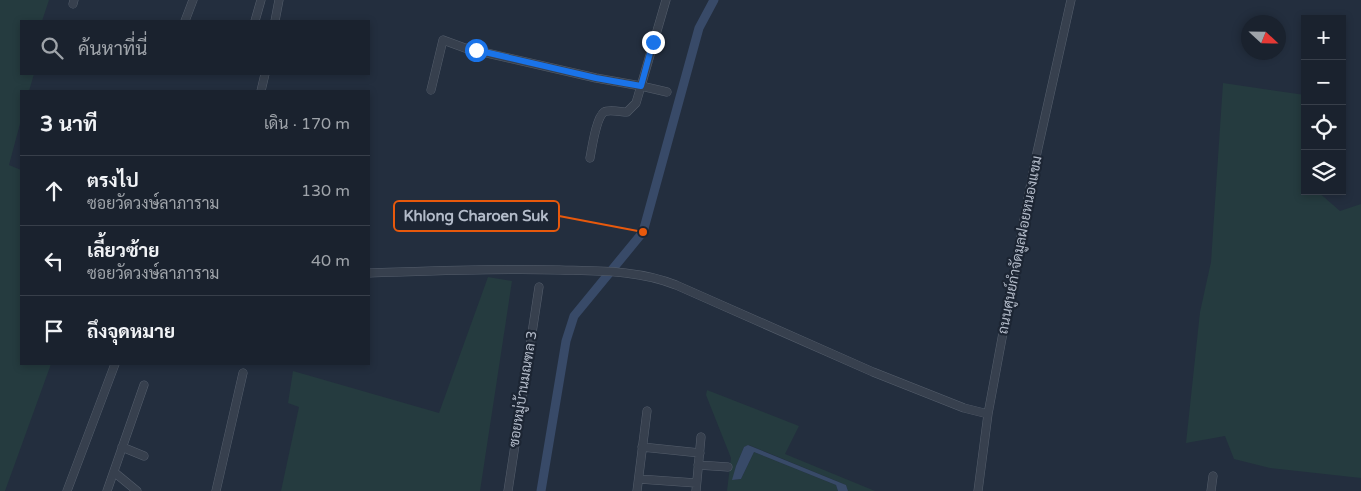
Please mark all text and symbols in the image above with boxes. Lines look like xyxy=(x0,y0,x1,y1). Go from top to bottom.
north arrow xyxy=(1241,15,1286,60)
map controls xyxy=(1301,15,1346,195)
button: + xyxy=(1301,15,1346,60)
search box xyxy=(20,20,370,75)
route end xyxy=(642,31,665,54)
icon: search xyxy=(38,34,66,62)
text: ค้นหาที่นี่ xyxy=(78,38,147,60)
route start xyxy=(465,39,488,62)
button: − xyxy=(1301,60,1346,105)
button: locate xyxy=(1301,105,1346,150)
text: 3 นาที xyxy=(40,112,97,137)
text: เดิน · 170 m xyxy=(264,114,350,134)
button: layers xyxy=(1301,150,1346,195)
street label: ถนนศูนย์กำจัดมูลฝอยหนองแขม xyxy=(993,154,1047,336)
text: ตรงไป xyxy=(87,170,139,192)
icon: ahead xyxy=(40,177,68,205)
text: 130 m xyxy=(301,181,350,201)
text: ซอยวัดวงษ์ลาภาราม xyxy=(87,194,219,214)
callout: Khlong Charoen Suk xyxy=(394,201,559,231)
text: Khlong Charoen Suk xyxy=(403,207,549,226)
text: เลี้ยวซ้าย xyxy=(87,240,159,262)
icon: left xyxy=(40,247,68,275)
text: 40 m xyxy=(311,251,350,271)
text: ซอยวัดวงษ์ลาภาราม xyxy=(87,264,219,284)
icon: arrive xyxy=(40,317,68,345)
text: ถึงจุดหมาย xyxy=(87,321,175,343)
street label: ซอยหมู่บ้านมณฑล 3 xyxy=(504,329,542,449)

